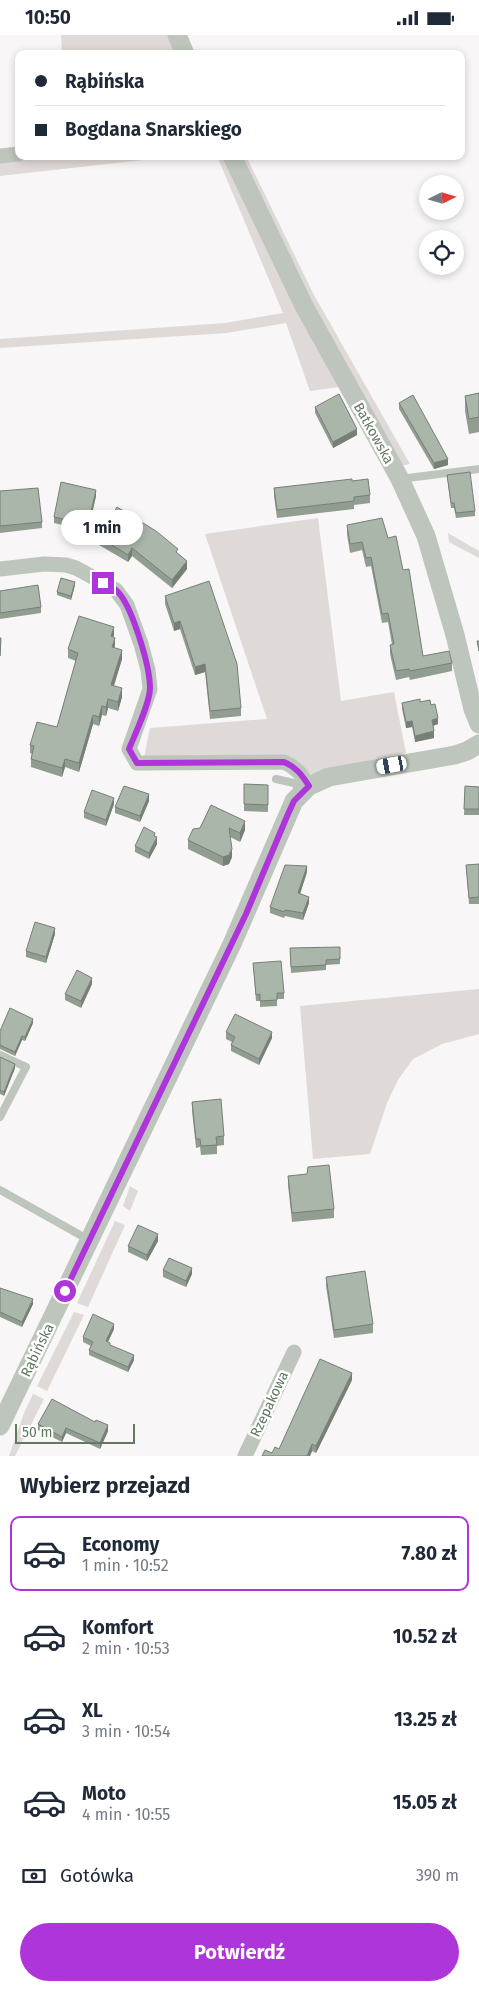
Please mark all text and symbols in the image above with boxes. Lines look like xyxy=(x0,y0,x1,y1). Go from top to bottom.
text: 10:50 xyxy=(25,6,71,29)
text: Rąbińska xyxy=(65,70,144,93)
text: Bogdana Snarskiego xyxy=(65,118,242,141)
north arrow xyxy=(419,175,464,220)
map controls xyxy=(419,175,464,275)
button: locate xyxy=(419,230,464,275)
street label: Batkowska xyxy=(350,400,397,467)
callout: 1 min xyxy=(62,511,144,545)
text: 1 min xyxy=(83,518,121,537)
route end xyxy=(92,572,114,594)
car xyxy=(375,755,408,775)
route start xyxy=(54,1280,76,1302)
street label: Rąbińska xyxy=(17,1321,58,1380)
street label: Rzepakowa xyxy=(247,1369,292,1440)
scale bar xyxy=(15,1421,135,1444)
text: 50 m xyxy=(22,1424,53,1441)
text: Wybierz przejazd xyxy=(20,1472,191,1499)
icon: car xyxy=(22,1531,67,1576)
text: Economy xyxy=(82,1533,159,1556)
text: 7.80 zł xyxy=(402,1542,457,1565)
text: 1 min · 10:52 xyxy=(82,1556,169,1575)
icon: car xyxy=(22,1614,67,1659)
text: Komfort xyxy=(82,1616,153,1639)
text: 10.52 zł xyxy=(393,1625,457,1648)
text: 2 min · 10:53 xyxy=(82,1639,170,1658)
icon: car xyxy=(22,1697,67,1742)
text: XL xyxy=(82,1699,103,1722)
text: 13.25 zł xyxy=(394,1708,457,1731)
text: 3 min · 10:54 xyxy=(82,1722,170,1741)
icon: car xyxy=(22,1780,67,1825)
text: Moto xyxy=(82,1782,126,1805)
text: 15.05 zł xyxy=(393,1791,457,1814)
text: 4 min · 10:55 xyxy=(82,1805,170,1824)
icon: cash xyxy=(20,1862,48,1890)
text: Gotówka xyxy=(60,1864,134,1887)
text: 390 m xyxy=(416,1866,459,1885)
button: Potwierdź xyxy=(20,1923,459,1981)

